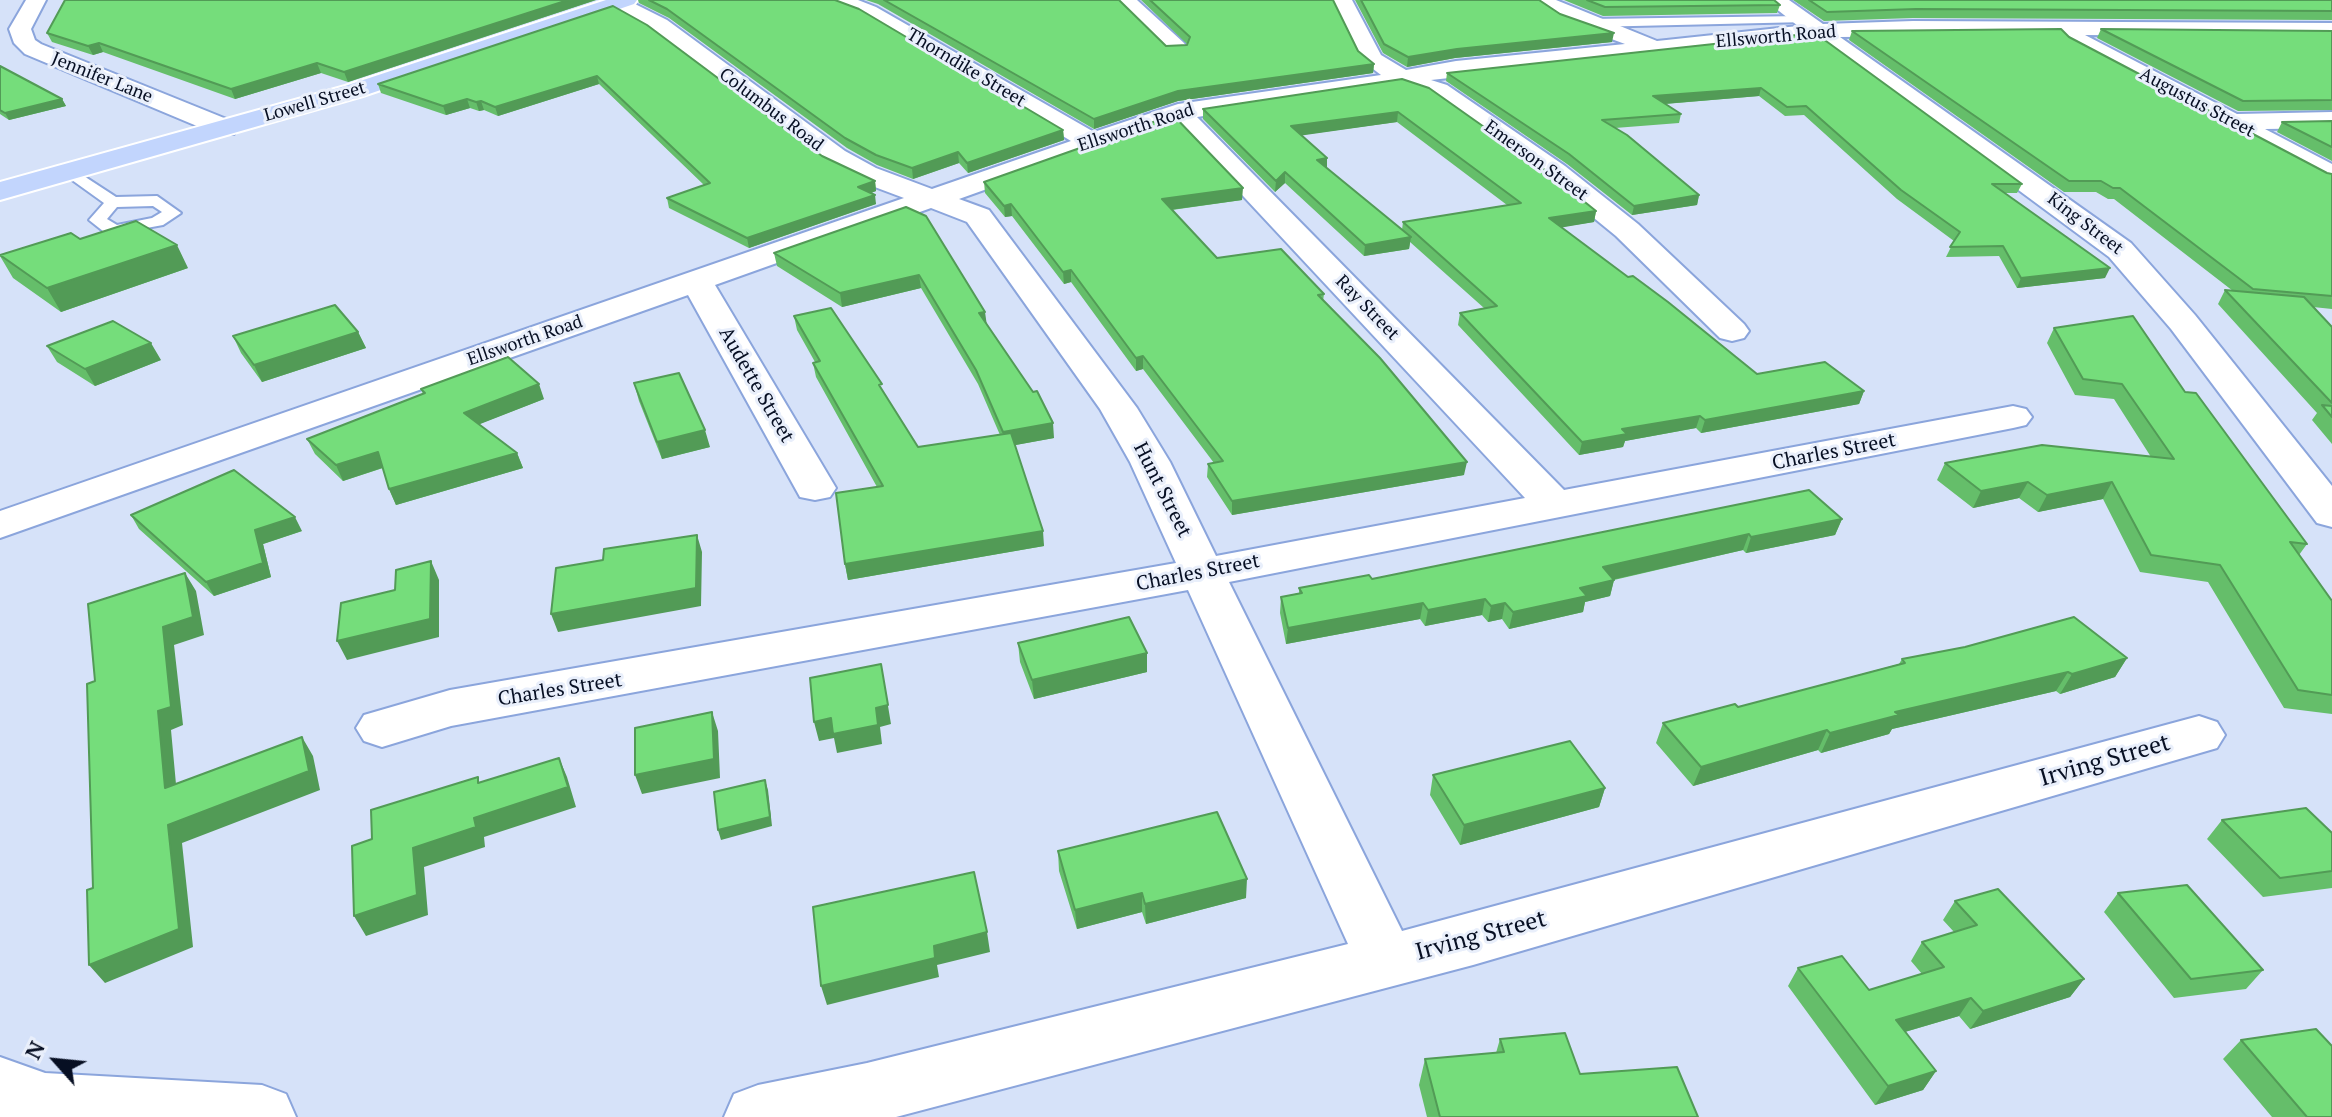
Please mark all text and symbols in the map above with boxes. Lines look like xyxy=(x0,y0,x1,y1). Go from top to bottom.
street label: Ellsworth Road xyxy=(1715,21,1837,53)
street label: Thorndike Street xyxy=(902,24,1030,112)
street label: Jennifer Lane xyxy=(48,48,156,108)
street label: Columbus Road xyxy=(715,64,827,156)
street label: Augustus Street xyxy=(2136,64,2258,142)
street label: Lowell Street xyxy=(262,77,368,127)
street label: Ellsworth Road xyxy=(1075,99,1197,157)
street label: Emerson Street xyxy=(1480,116,1592,206)
street label: King Street xyxy=(2043,188,2127,260)
street label: Ray Street xyxy=(1331,271,1403,345)
street label: Ellsworth Road xyxy=(464,311,586,371)
street label: Audette Street xyxy=(713,323,799,447)
street label: Charles Street xyxy=(1770,428,1898,476)
street label: Hunt Street xyxy=(1128,438,1196,542)
street label: Charles Street xyxy=(1134,549,1262,597)
street label: Charles Street xyxy=(496,668,624,712)
street label: Irving Street xyxy=(2037,729,2173,793)
street label: Irving Street xyxy=(1412,905,1550,967)
north arrow xyxy=(16,1021,96,1101)
text: N xyxy=(17,1036,51,1064)

